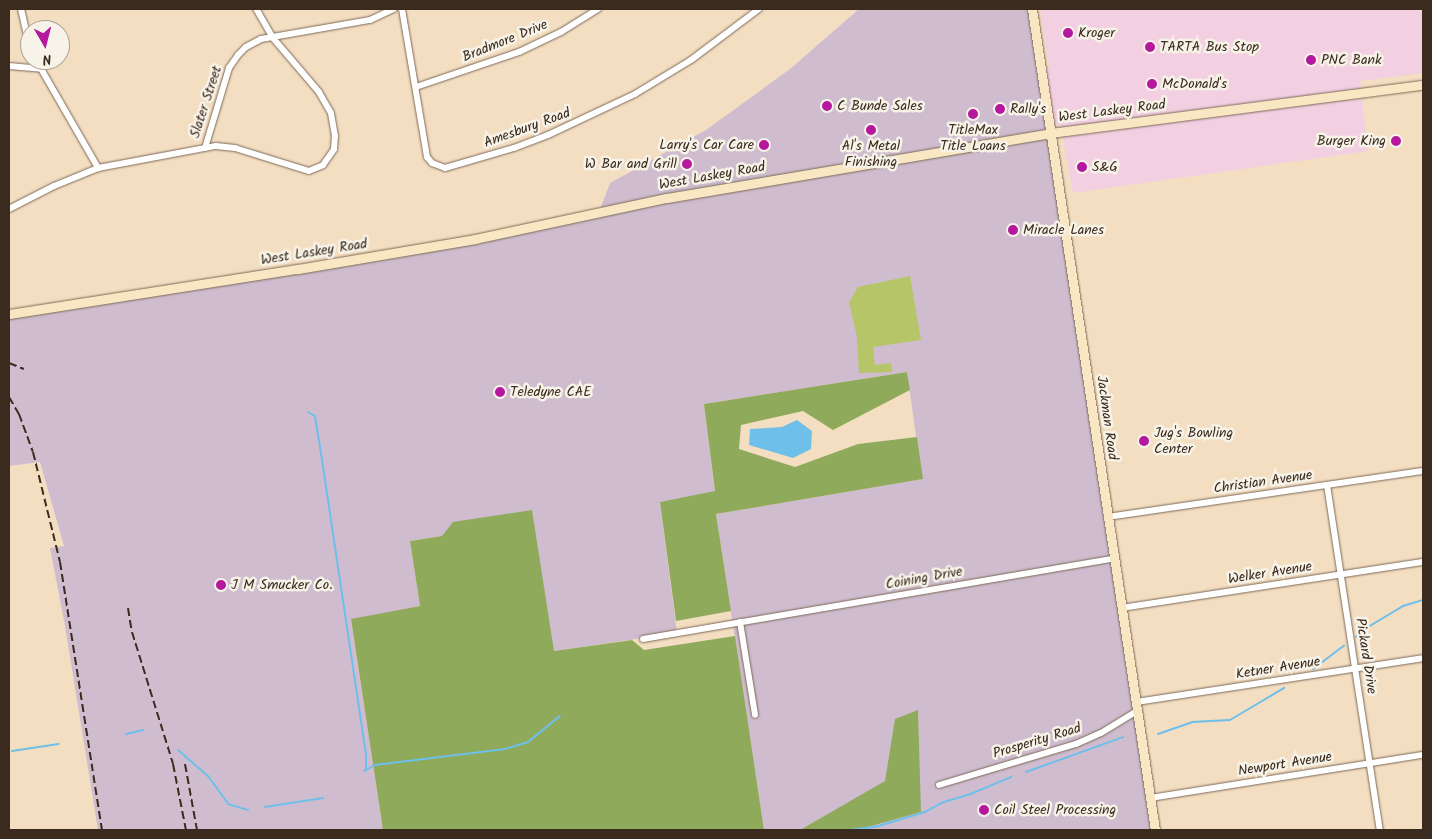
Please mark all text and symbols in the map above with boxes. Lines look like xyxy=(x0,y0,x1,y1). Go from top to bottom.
street label: Bradmore Drive xyxy=(460,16,550,66)
north arrow xyxy=(20,20,70,70)
place label: Kroger xyxy=(1078,25,1115,41)
marker: Kroger xyxy=(1062,27,1074,39)
place label: TARTA Bus Stop xyxy=(1160,39,1259,55)
marker: TARTA Bus Stop xyxy=(1144,41,1156,53)
text: N xyxy=(41,47,53,70)
place label: PNC Bank xyxy=(1321,52,1382,68)
marker: PNC Bank xyxy=(1305,54,1317,66)
street label: Slater Street xyxy=(186,64,226,140)
place label: McDonald's xyxy=(1162,76,1227,92)
marker: McDonald's xyxy=(1146,78,1158,90)
street label: West Laskey Road xyxy=(1058,96,1166,126)
place label: C Bunde Sales xyxy=(837,98,923,114)
marker: C Bunde Sales xyxy=(821,100,833,112)
place label: Rally's xyxy=(1010,101,1046,117)
marker: Rally's xyxy=(994,103,1006,115)
street label: Amesbury Road xyxy=(481,105,573,151)
marker: TitleMax Title Loans xyxy=(967,108,979,120)
place label: TitleMax Title Loans xyxy=(940,122,1006,154)
marker: Al's Metal Finishing xyxy=(865,124,877,136)
place label: Burger King xyxy=(1317,133,1386,149)
marker: Burger King xyxy=(1390,135,1402,147)
place label: Larry's Car Care xyxy=(659,137,754,153)
place label: Al's Metal Finishing xyxy=(842,138,900,170)
marker: Larry's Car Care xyxy=(758,139,770,151)
place label: W Bar and Grill xyxy=(585,156,677,172)
street label: West Laskey Road xyxy=(658,158,766,194)
marker: W Bar and Grill xyxy=(681,158,693,170)
place label: S&G xyxy=(1092,159,1118,175)
marker: S&G xyxy=(1076,161,1088,173)
place label: Miracle Lanes xyxy=(1023,222,1104,238)
marker: Miracle Lanes xyxy=(1007,224,1019,236)
street label: West Laskey Road xyxy=(260,235,368,269)
street label: Jackman Road xyxy=(1093,375,1121,461)
place label: Teledyne CAE xyxy=(510,384,592,400)
marker: Teledyne CAE xyxy=(494,386,506,398)
place label: Jug's Bowling Center xyxy=(1154,425,1233,458)
marker: Jug's Bowling Center xyxy=(1138,435,1150,447)
street label: Christian Avenue xyxy=(1213,467,1313,497)
street label: Welker Avenue xyxy=(1227,558,1313,588)
street label: Coining Drive xyxy=(884,563,964,593)
place label: J M Smucker Co. xyxy=(231,577,333,593)
marker: J M Smucker Co. xyxy=(215,579,227,591)
street label: Pickard Drive xyxy=(1352,617,1380,695)
street label: Ketner Avenue xyxy=(1235,653,1321,683)
street label: Prosperity Road xyxy=(991,720,1083,762)
street label: Newport Avenue xyxy=(1237,748,1333,780)
place label: Coil Steel Processing xyxy=(994,802,1116,818)
marker: Coil Steel Processing xyxy=(978,804,990,816)

